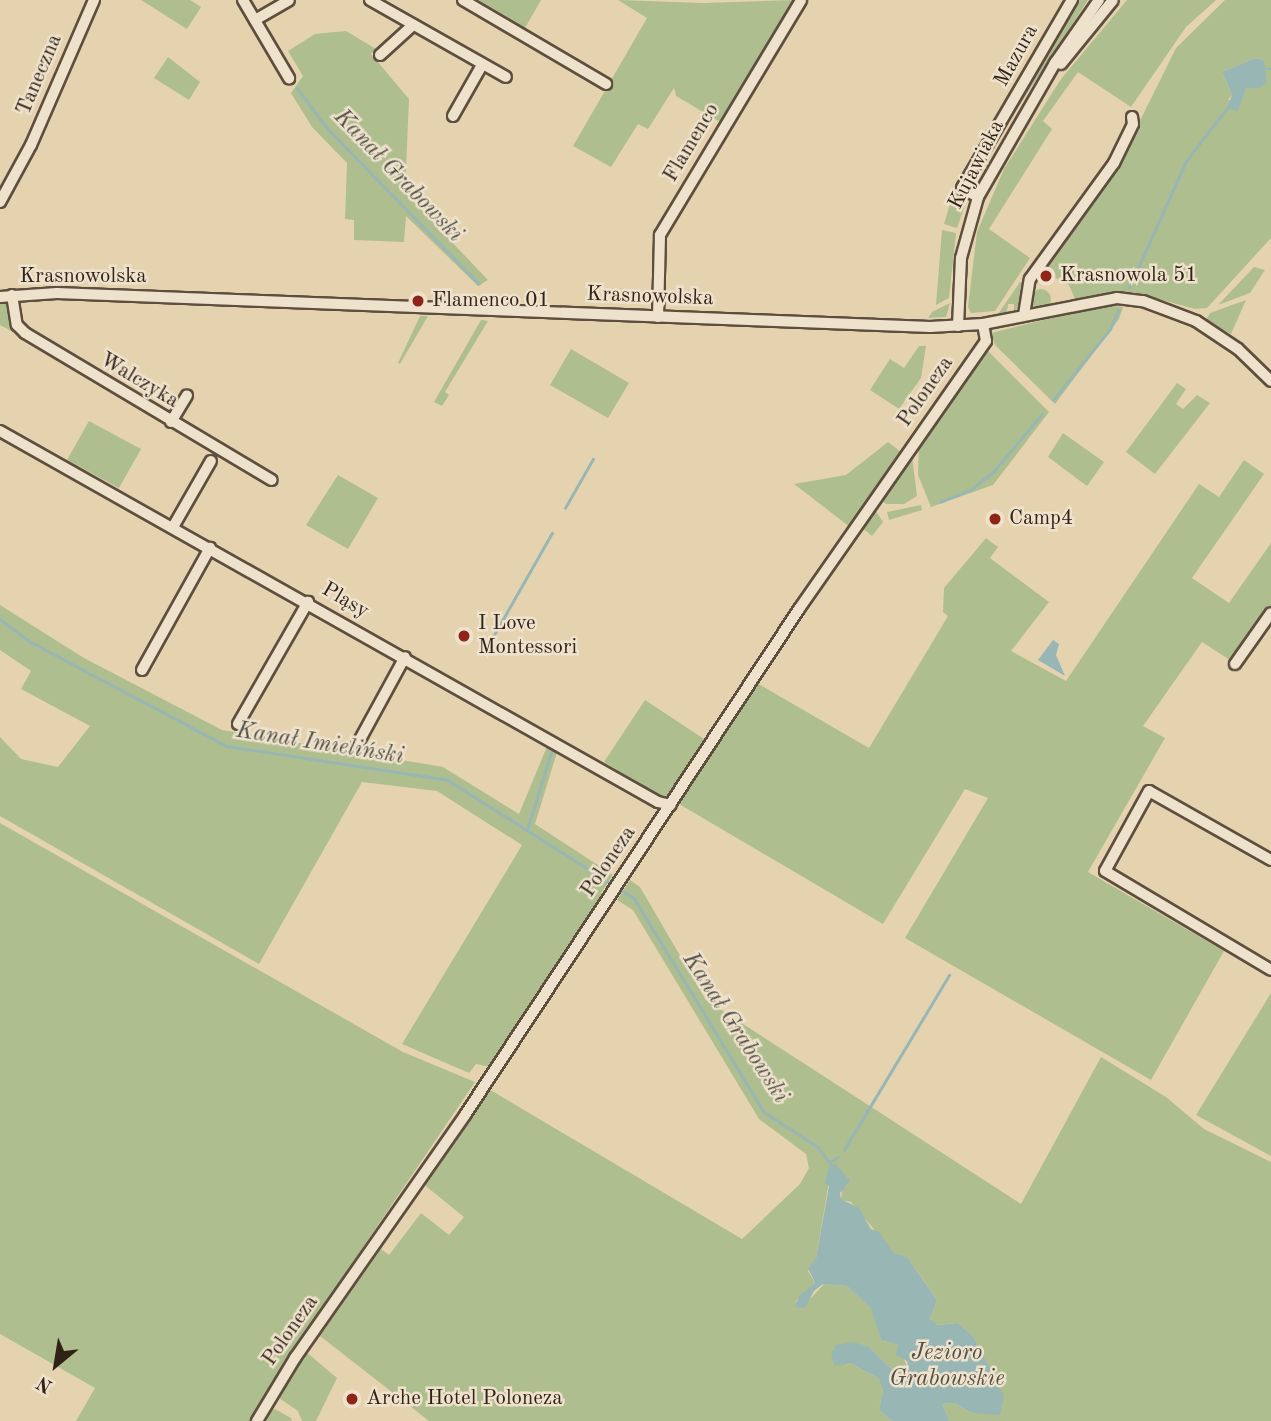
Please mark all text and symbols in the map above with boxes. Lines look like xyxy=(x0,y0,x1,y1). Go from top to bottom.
street label: Mazura xyxy=(990,20,1044,92)
street label: Taneczna xyxy=(12,31,68,119)
street label: Flamenco xyxy=(659,99,725,187)
water label: Kanał Grabowski xyxy=(328,104,468,248)
street label: Kujawiaka xyxy=(944,116,1010,214)
place label: Krasnowola 51 xyxy=(1060,263,1197,289)
street label: Krasnowolska xyxy=(19,264,147,290)
marker: Krasnowola 51 xyxy=(1038,268,1054,284)
street label: Krasnowolska xyxy=(586,282,714,312)
place label: Flamenco 01 xyxy=(432,288,550,314)
marker: Flamenco 01 xyxy=(410,293,426,309)
street label: Walczyka xyxy=(95,348,183,414)
street label: Poloneza xyxy=(893,352,959,432)
place label: Camp4 xyxy=(1009,506,1073,532)
marker: Camp4 xyxy=(987,511,1003,527)
street label: Pląsy xyxy=(317,577,373,625)
place label: I Love Montessori xyxy=(478,611,577,661)
marker: I Love Montessori xyxy=(456,628,472,644)
water label: Kanał Imieliński xyxy=(234,717,406,771)
street label: Poloneza xyxy=(576,822,642,902)
water label: Kanał Grabowski xyxy=(676,947,794,1109)
street label: Poloneza xyxy=(258,1291,324,1371)
north arrow xyxy=(21,1330,91,1400)
water label: Jezioro Grabowskie xyxy=(889,1339,1005,1393)
text: N xyxy=(34,1372,56,1395)
place label: Arche Hotel Poloneza xyxy=(366,1386,563,1412)
marker: Arche Hotel Poloneza xyxy=(344,1391,360,1407)

